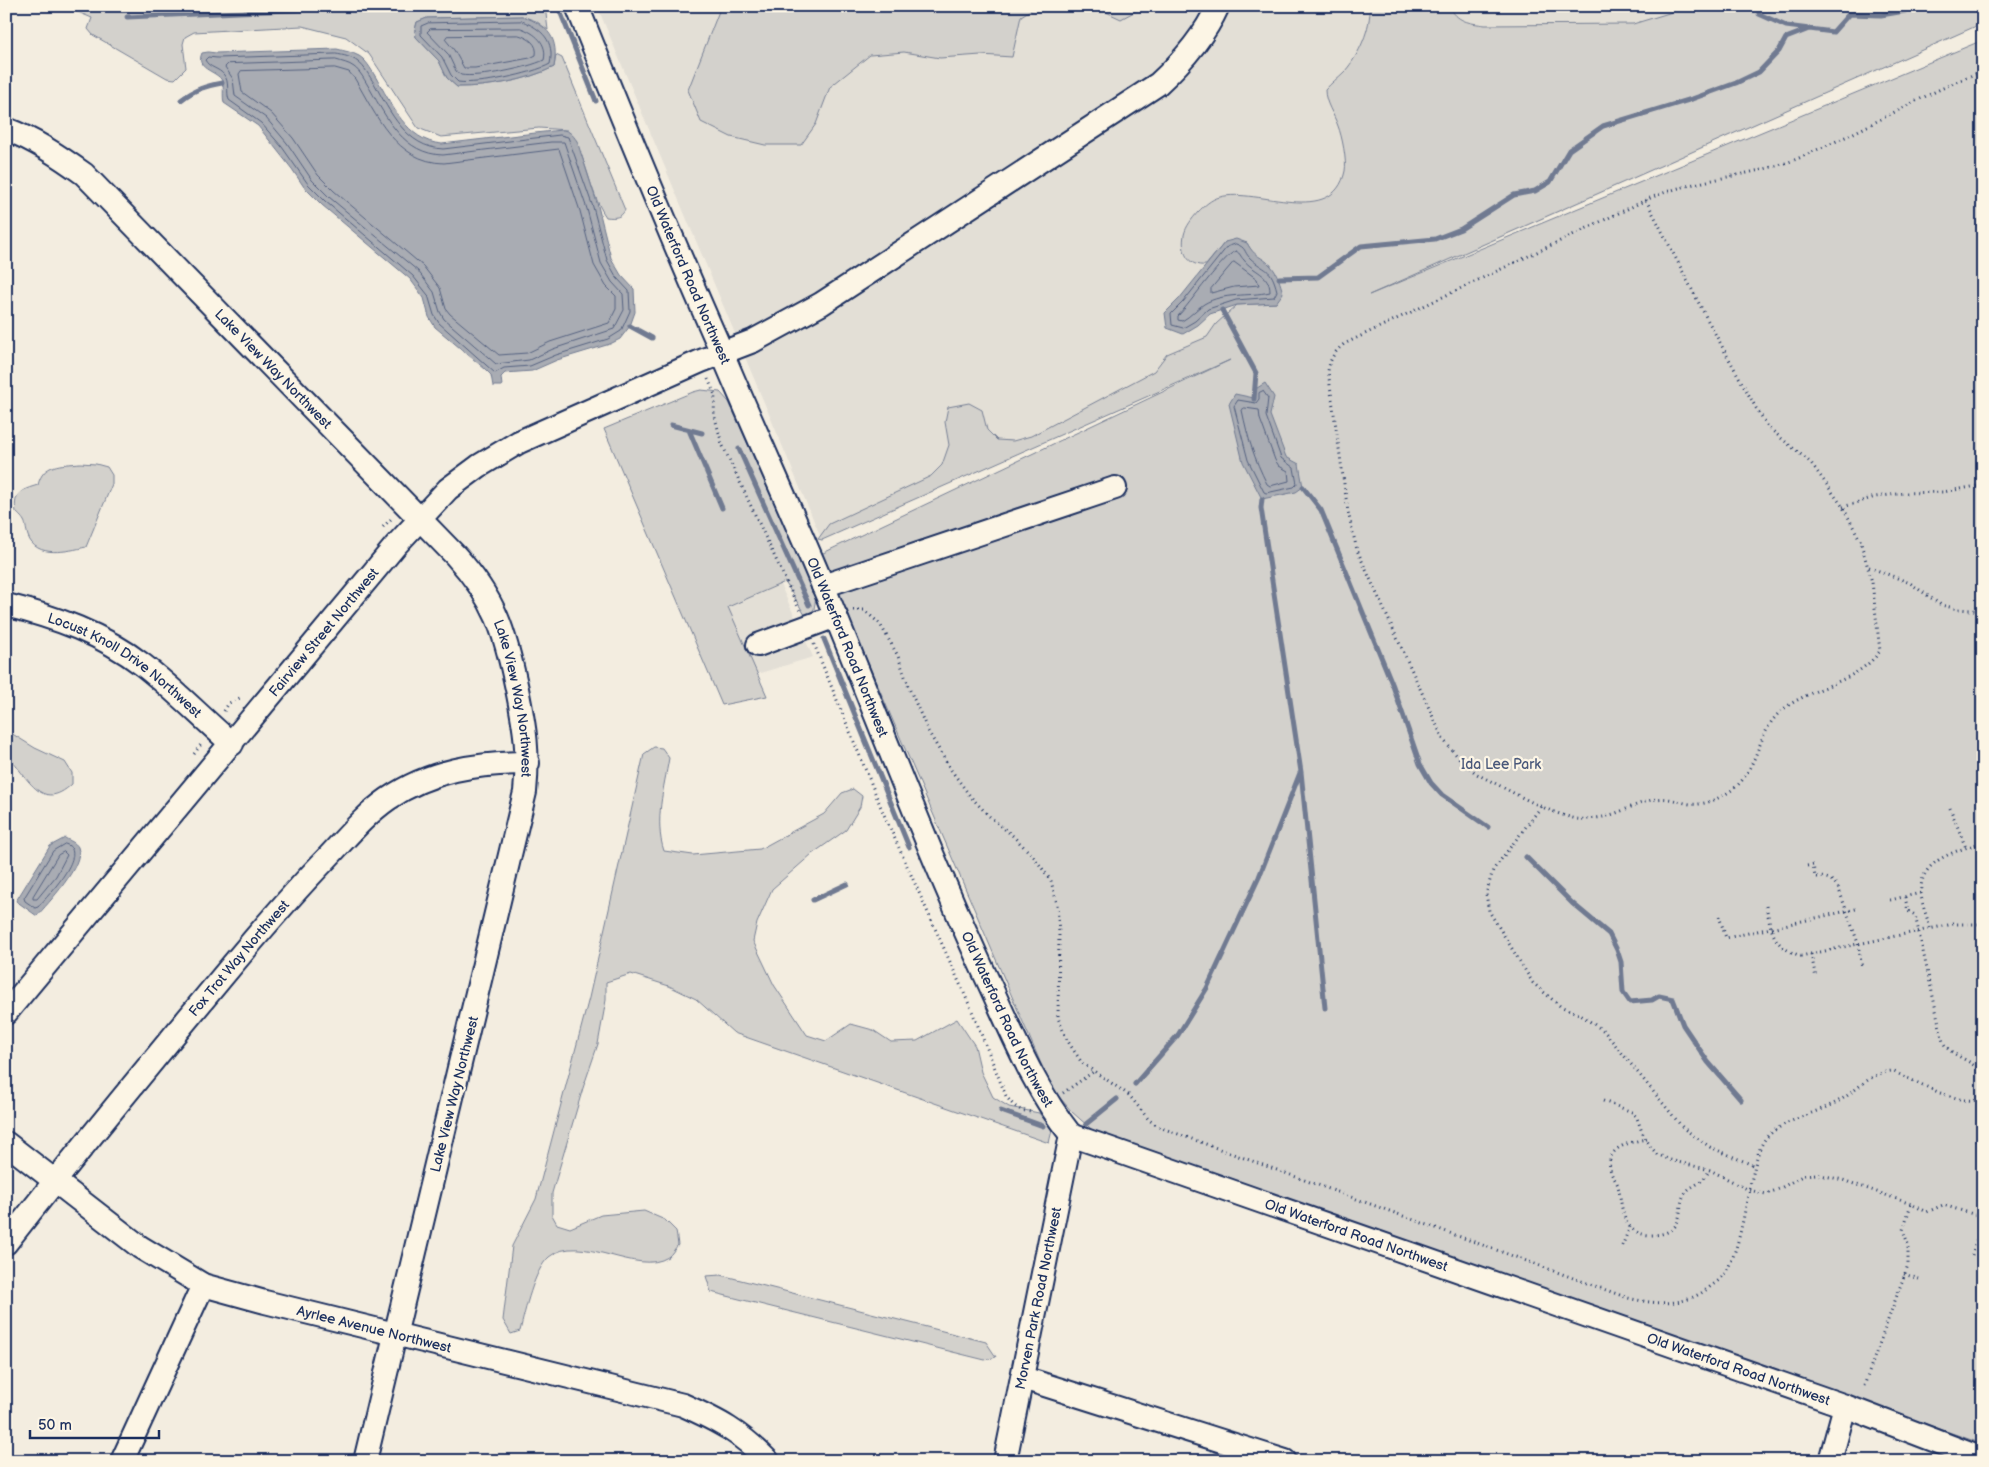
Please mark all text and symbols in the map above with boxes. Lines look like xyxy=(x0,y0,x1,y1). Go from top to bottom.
street label: Old Waterford Road Northwest xyxy=(642,183,734,367)
street label: Lake View Way Northwest xyxy=(211,306,336,433)
street label: Old Waterford Road Northwest xyxy=(803,555,892,740)
street label: Fairview Street Northwest xyxy=(265,564,383,700)
street label: Locust Knoll Drive Northwest xyxy=(45,609,206,722)
street label: Lake View Way Northwest xyxy=(490,617,535,778)
park label: Ida Lee Park xyxy=(1461,756,1541,773)
street label: Fox Trot Way Northwest xyxy=(185,896,293,1020)
street label: Old Waterford Road Northwest xyxy=(958,929,1057,1111)
street label: Lake View Way Northwest xyxy=(427,1014,482,1174)
street label: Old Waterford Road Northwest xyxy=(1263,1196,1451,1276)
street label: Morven Park Road Northwest xyxy=(1012,1205,1065,1391)
street label: Ayrlee Avenue Northwest xyxy=(295,1302,454,1357)
street label: Old Waterford Road Northwest xyxy=(1645,1329,1833,1409)
scale bar xyxy=(30,1407,159,1439)
text: 50 m xyxy=(38,1416,72,1435)

